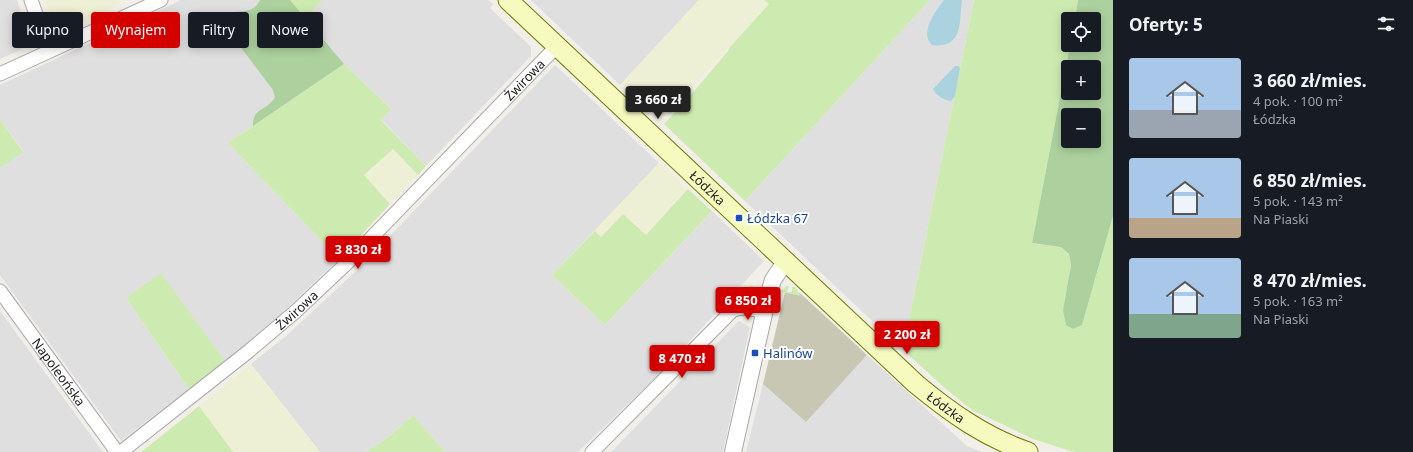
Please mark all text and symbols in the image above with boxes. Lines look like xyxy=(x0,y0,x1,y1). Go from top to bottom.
chip: Kupno xyxy=(12,12,83,48)
chip: Wynajem xyxy=(91,12,180,48)
chip: Filtry xyxy=(188,12,249,48)
chip: Nowe xyxy=(257,12,323,48)
map controls xyxy=(1061,12,1101,148)
button: locate xyxy=(1061,12,1101,52)
text: Oferty: 5 xyxy=(1129,13,1203,36)
icon: filters xyxy=(1375,13,1397,35)
street label: Żwirowa xyxy=(500,55,549,104)
button: + xyxy=(1061,60,1101,100)
text: 3 660 zł/mies. xyxy=(1253,69,1366,92)
icon: home xyxy=(1161,74,1209,122)
pin: 3 660 zł xyxy=(617,86,699,120)
text: 3 660 zł xyxy=(635,90,681,108)
text: 4 pok. · 100 m² xyxy=(1253,92,1343,110)
button: − xyxy=(1061,108,1101,148)
text: Łódzka xyxy=(1253,110,1296,128)
street label: Łódzka xyxy=(686,166,729,209)
text: 6 850 zł/mies. xyxy=(1253,169,1366,192)
icon: home xyxy=(1161,174,1209,222)
text: 5 pok. · 143 m² xyxy=(1253,192,1343,210)
place label: Łódzka 67 xyxy=(747,209,808,227)
text: Na Piaski xyxy=(1253,210,1309,228)
marker: Łódzka 67 xyxy=(734,213,744,223)
pin: 3 830 zł xyxy=(317,236,399,270)
text: 3 830 zł xyxy=(335,240,381,258)
text: 8 470 zł/mies. xyxy=(1253,269,1366,292)
icon: home xyxy=(1161,274,1209,322)
street label: Żwirowa xyxy=(272,286,322,334)
pin: 6 850 zł xyxy=(707,287,789,321)
text: 6 850 zł xyxy=(725,291,771,309)
text: 5 pok. · 163 m² xyxy=(1253,292,1343,310)
text: Na Piaski xyxy=(1253,310,1309,328)
pin: 2 200 zł xyxy=(866,321,948,355)
text: 2 200 zł xyxy=(884,325,930,343)
street label: Napoleońska xyxy=(28,334,90,410)
place label: Halinów xyxy=(763,344,813,362)
pin: 8 470 zł xyxy=(641,345,723,379)
marker: Halinów xyxy=(750,348,760,358)
text: 8 470 zł xyxy=(659,349,705,367)
street label: Łódzka xyxy=(923,387,968,427)

